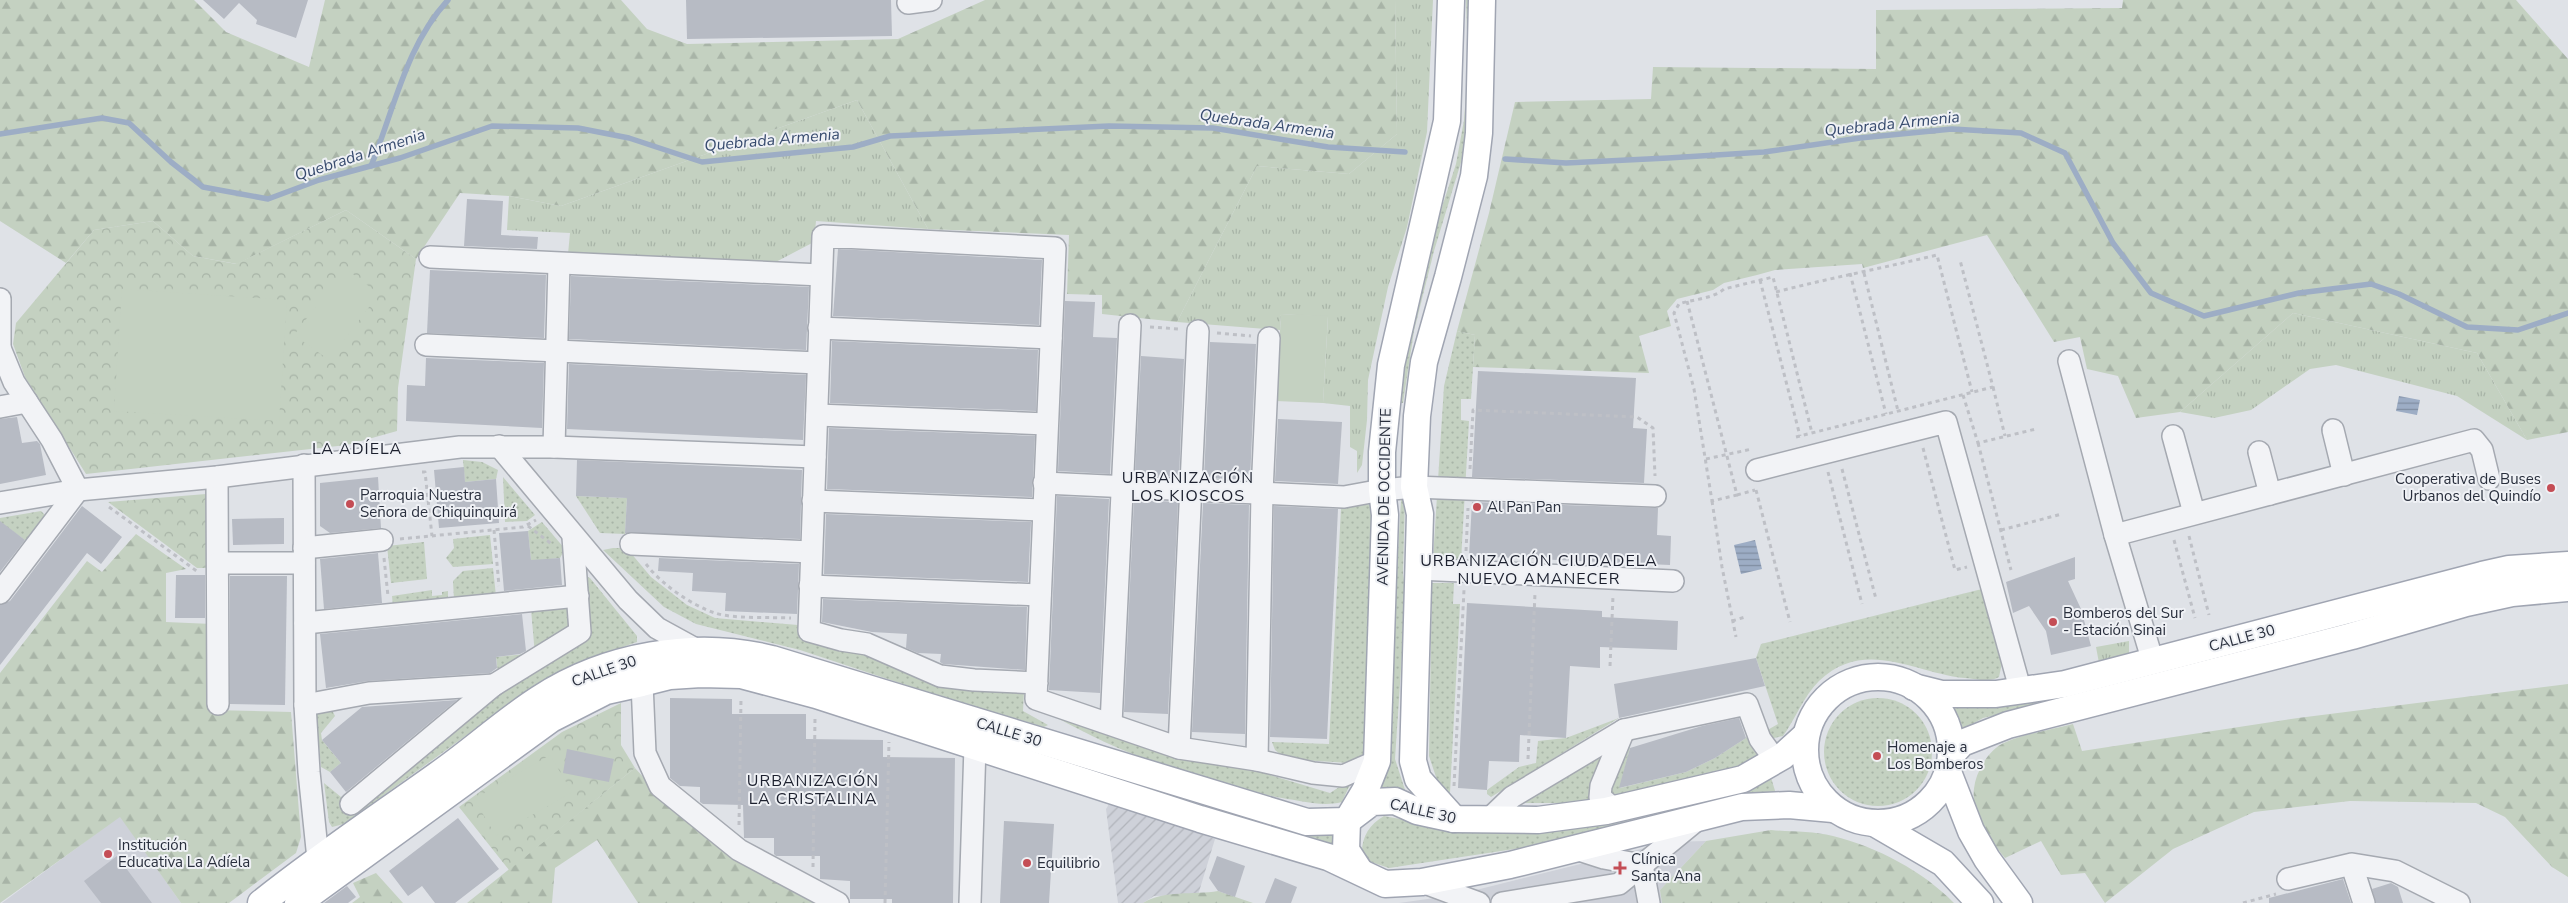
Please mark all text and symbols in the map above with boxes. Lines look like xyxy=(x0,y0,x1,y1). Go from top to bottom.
water label: Quebrada Armenia xyxy=(1198,104,1336,144)
water label: Quebrada Armenia xyxy=(1823,106,1961,142)
water label: Quebrada Armenia xyxy=(703,123,841,157)
water label: Quebrada Armenia xyxy=(292,124,428,186)
street label: AVENIDA DE OCCIDENTE xyxy=(1372,408,1396,586)
district label: LA ADÍELA xyxy=(312,438,402,460)
district label: URBANIZACIÓN LOS KIOSCOS xyxy=(1122,467,1254,507)
place label: Cooperativa de Buses Urbanos del Quindío xyxy=(2395,469,2541,506)
marker: Cooperativa de Buses Urbanos del Quindío xyxy=(2545,482,2557,494)
place label: Parroquia Nuestra Señora de Chiquinquirá xyxy=(360,485,517,522)
place label: Al Pan Pan xyxy=(1487,497,1561,517)
marker: Parroquia Nuestra Señora de Chiquinquirá xyxy=(344,498,356,510)
marker: Al Pan Pan xyxy=(1471,501,1483,513)
district label: URBANIZACIÓN CIUDADELA NUEVO AMANECER xyxy=(1420,550,1658,590)
place label: Bomberos del Sur - Estación Sinai xyxy=(2063,603,2184,640)
marker: Bomberos del Sur - Estación Sinai xyxy=(2047,616,2059,628)
street label: CALLE 30 xyxy=(2207,620,2277,656)
street label: CALLE 30 xyxy=(569,651,639,691)
street label: CALLE 30 xyxy=(974,713,1044,751)
place label: Homenaje a Los Bomberos xyxy=(1887,737,1983,774)
marker: Homenaje a Los Bomberos xyxy=(1871,750,1883,762)
district label: URBANIZACIÓN LA CRISTALINA xyxy=(747,770,879,810)
street label: CALLE 30 xyxy=(1388,794,1458,828)
place label: Institución Educativa La Adíela xyxy=(118,835,250,872)
marker: Institución Educativa La Adíela xyxy=(102,848,114,860)
place label: Clínica Santa Ana xyxy=(1631,849,1701,886)
place label: Equilibrio xyxy=(1037,853,1100,873)
marker: Equilibrio xyxy=(1021,857,1033,869)
marker: Clínica Santa Ana xyxy=(1613,861,1627,875)

